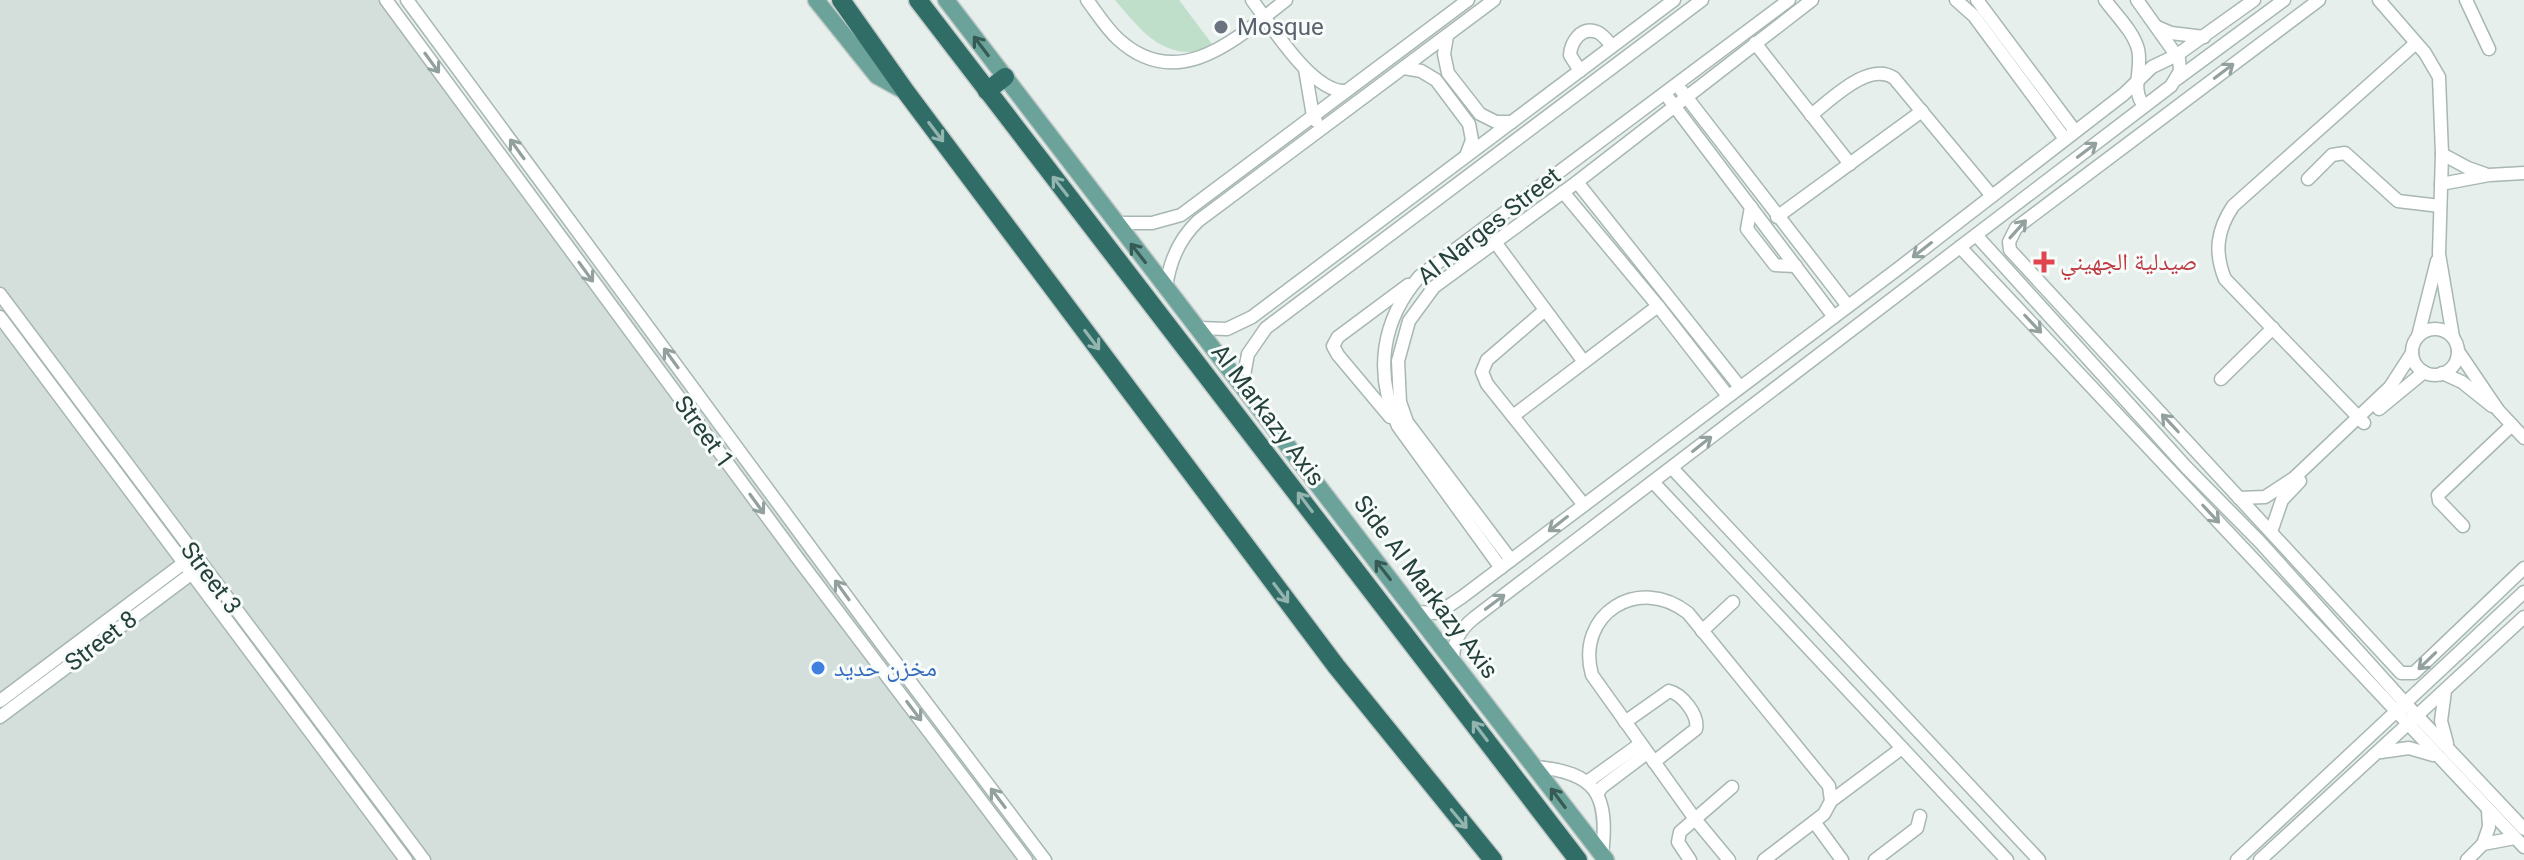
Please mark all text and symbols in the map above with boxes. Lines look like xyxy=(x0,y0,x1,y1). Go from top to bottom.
place label: Mosque xyxy=(1237,13,1324,41)
marker: Mosque xyxy=(1212,18,1230,36)
one-way arrow xyxy=(973,36,990,57)
one-way arrow xyxy=(423,52,440,73)
one-way arrow xyxy=(2213,63,2234,80)
one-way arrow xyxy=(927,120,944,142)
one-way arrow xyxy=(508,139,525,160)
one-way arrow xyxy=(2075,142,2097,159)
street label: Al Narges Street xyxy=(1412,162,1566,290)
one-way arrow xyxy=(1052,176,1069,197)
one-way arrow xyxy=(2009,219,2028,239)
one-way arrow xyxy=(1912,241,1933,259)
one-way arrow xyxy=(1130,243,1147,264)
place label: صيدلية الجهيني xyxy=(2060,248,2197,281)
marker: صيدلية الجهيني xyxy=(2035,253,2053,271)
one-way arrow xyxy=(577,261,594,282)
one-way arrow xyxy=(2023,314,2041,334)
one-way arrow xyxy=(1083,329,1100,350)
street label: Al Markazy Axis xyxy=(1206,339,1330,491)
one-way arrow xyxy=(663,348,680,369)
street label: Street 1 xyxy=(668,390,740,474)
one-way arrow xyxy=(2160,413,2179,433)
one-way arrow xyxy=(1691,436,1712,453)
street label: Side Al Markazy Axis xyxy=(1348,490,1504,684)
one-way arrow xyxy=(1296,492,1313,513)
one-way arrow xyxy=(748,493,765,514)
one-way arrow xyxy=(2201,504,2220,524)
one-way arrow xyxy=(1548,516,1569,533)
street label: Street 3 xyxy=(175,537,247,619)
one-way arrow xyxy=(1374,560,1391,581)
one-way arrow xyxy=(834,580,851,601)
one-way arrow xyxy=(1272,582,1289,603)
one-way arrow xyxy=(1484,593,1505,610)
street label: Street 8 xyxy=(60,605,142,677)
one-way arrow xyxy=(2417,651,2437,670)
place label: مخزن حديد xyxy=(834,654,937,682)
marker: مخزن حديد xyxy=(809,659,827,677)
one-way arrow xyxy=(905,700,922,721)
one-way arrow xyxy=(1471,721,1488,742)
one-way arrow xyxy=(990,788,1007,809)
one-way arrow xyxy=(1550,788,1567,809)
one-way arrow xyxy=(1450,808,1468,829)

